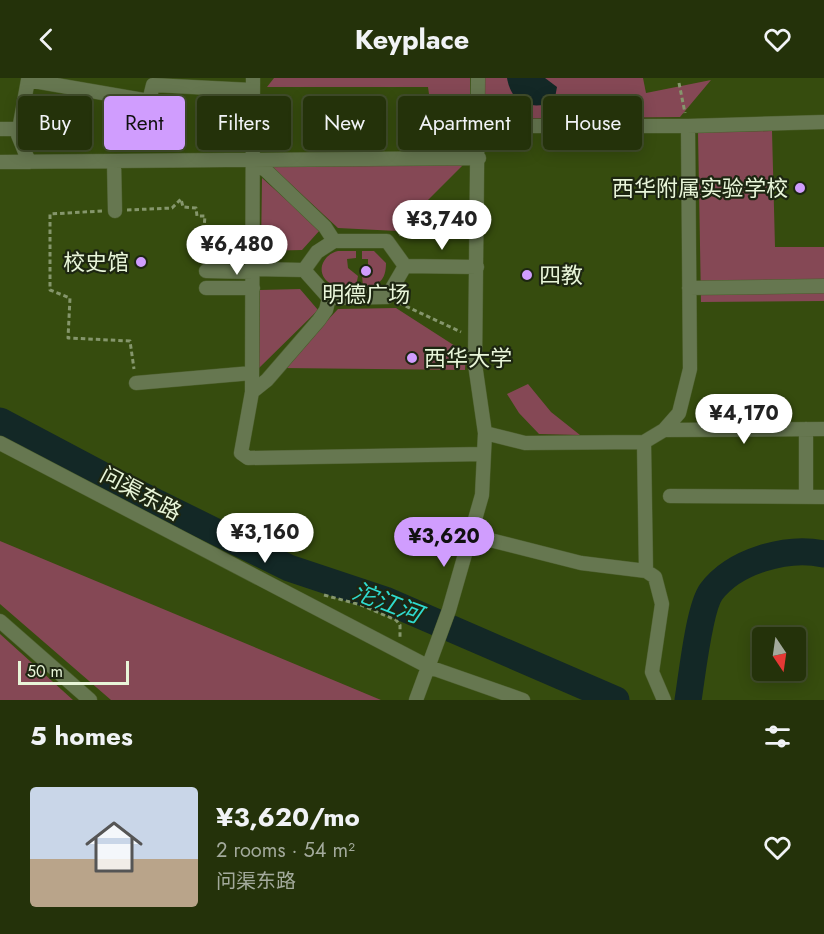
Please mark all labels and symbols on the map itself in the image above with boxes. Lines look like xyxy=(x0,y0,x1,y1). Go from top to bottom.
place label: 西华附属实验学校 xyxy=(612,172,788,204)
marker: 西华附属实验学校 xyxy=(793,181,807,195)
pin: ¥3,740 xyxy=(393,200,491,251)
pin: ¥6,480 xyxy=(188,225,286,276)
place label: 校史馆 xyxy=(63,246,129,278)
marker: 校史馆 xyxy=(134,255,148,269)
place label: 四教 xyxy=(539,259,583,291)
marker: 明德广场 xyxy=(359,264,373,278)
marker: 四教 xyxy=(520,268,534,282)
place label: 明德广场 xyxy=(322,278,410,310)
place label: 西华大学 xyxy=(424,342,512,374)
marker: 西华大学 xyxy=(405,351,419,365)
pin: ¥4,170 xyxy=(695,394,793,445)
street label: 问渠东路 xyxy=(95,458,187,528)
pin: ¥3,160 xyxy=(216,513,314,564)
pin: ¥3,620 xyxy=(395,517,493,568)
water label: 沱江河 xyxy=(347,573,431,633)
north arrow xyxy=(752,627,806,681)
scale bar xyxy=(18,658,129,686)

